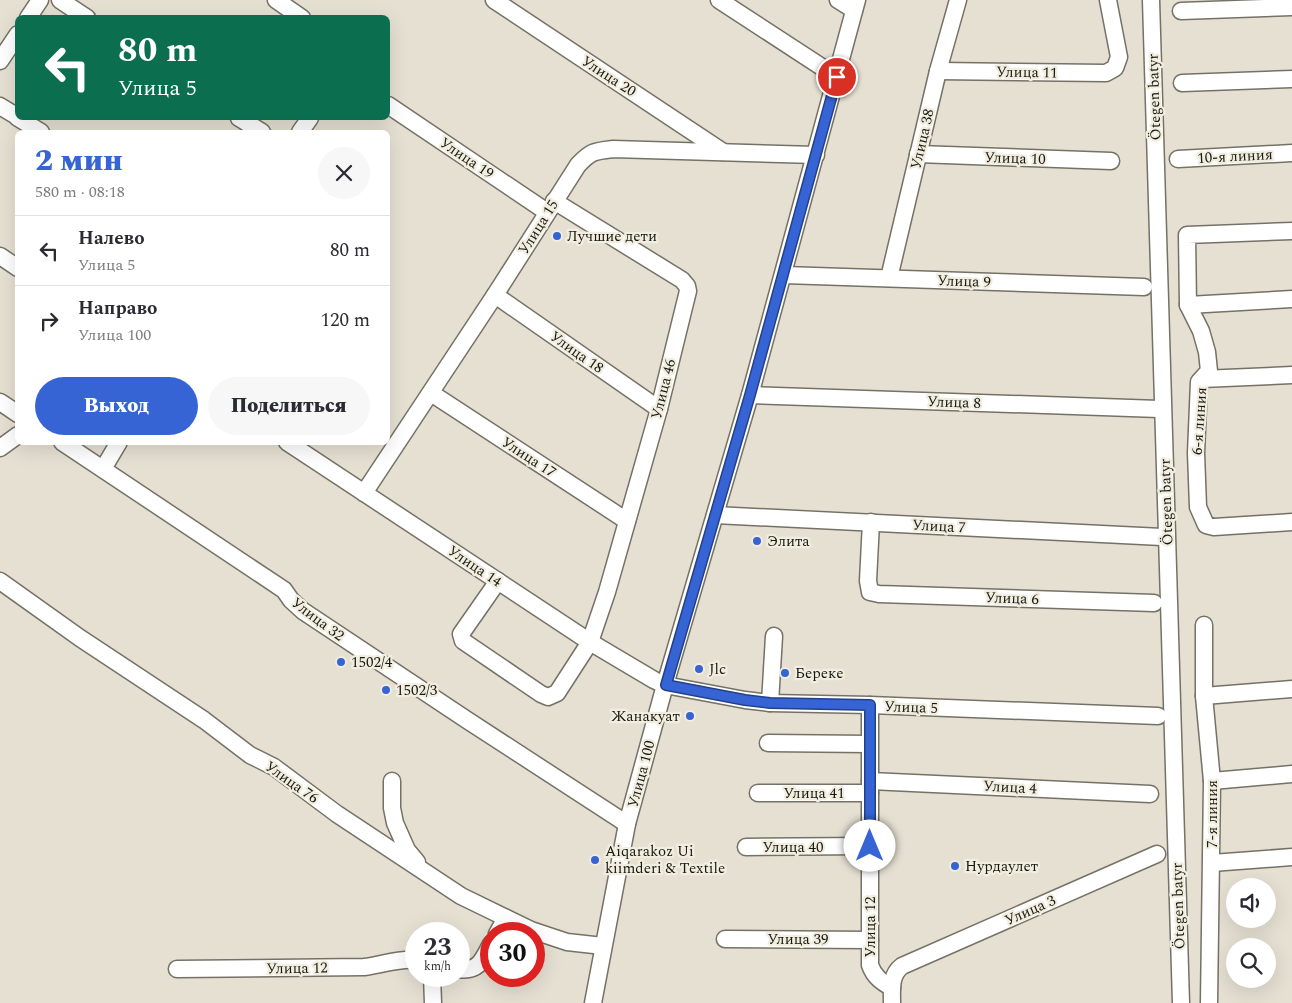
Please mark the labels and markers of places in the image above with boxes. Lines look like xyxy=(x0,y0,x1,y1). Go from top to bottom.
pin xyxy=(816,56,858,98)
place label: Лучшие дети xyxy=(567,225,657,248)
marker: Лучшие дети xyxy=(551,230,563,242)
place label: Элита xyxy=(767,530,810,553)
marker: Элита xyxy=(751,535,763,547)
place label: 1502/4 xyxy=(351,651,393,674)
marker: 1502/4 xyxy=(335,656,347,668)
place label: Jlc xyxy=(709,658,726,681)
place label: Береке xyxy=(795,662,843,685)
marker: Jlc xyxy=(693,663,705,675)
marker: Береке xyxy=(779,667,791,679)
place label: 1502/3 xyxy=(396,679,438,702)
marker: 1502/3 xyxy=(380,684,392,696)
place label: Жанакуат xyxy=(611,705,680,728)
marker: Жанакуат xyxy=(684,710,696,722)
place label: Aiqarakoz Ui kiimderi & Textile xyxy=(605,840,725,880)
marker: Aiqarakoz Ui kiimderi & Textile xyxy=(589,854,601,866)
place label: Нурдаулет xyxy=(965,855,1038,878)
marker: Нурдаулет xyxy=(949,860,961,872)

